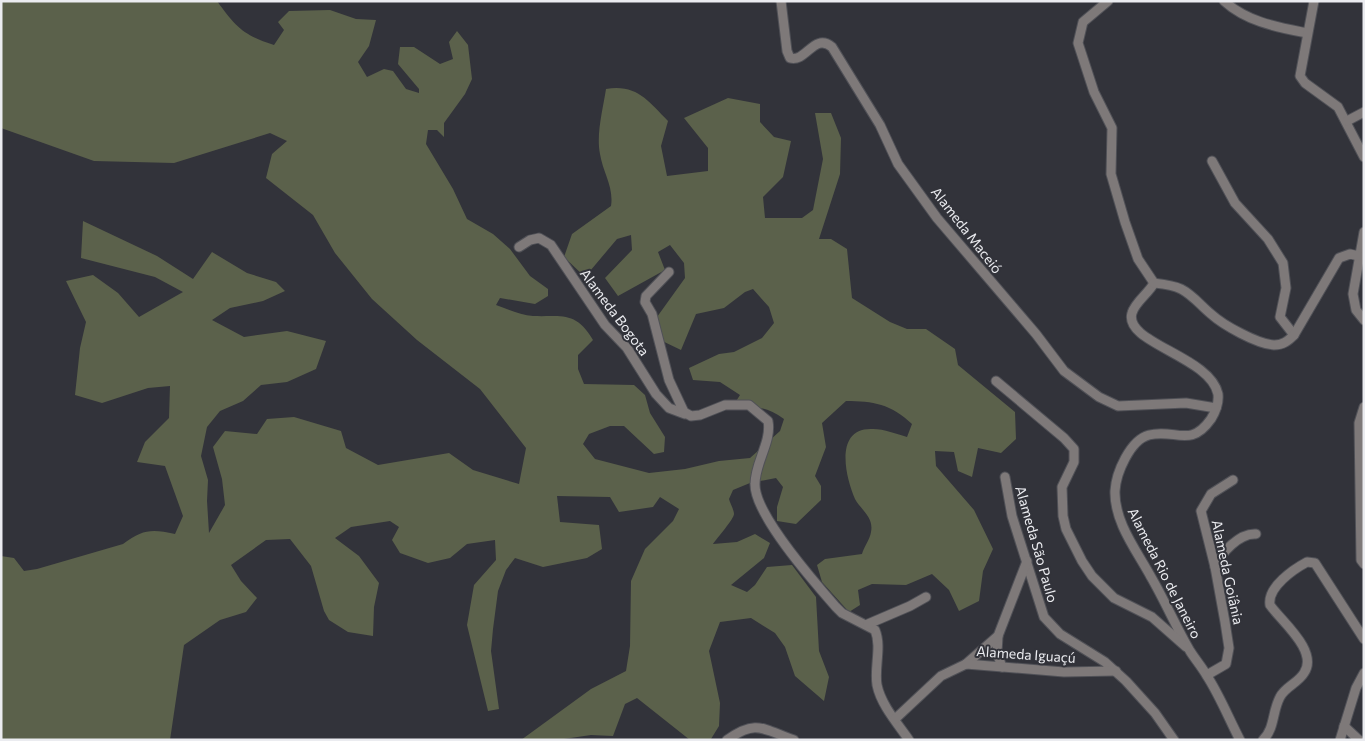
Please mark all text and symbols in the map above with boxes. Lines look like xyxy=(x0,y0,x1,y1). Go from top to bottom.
street label: Alameda Maceió xyxy=(928,183,1006,277)
street label: Alameda Bogota xyxy=(577,265,653,359)
street label: Alameda São Paulo xyxy=(1012,484,1062,604)
street label: Alameda Rio de Janeiro xyxy=(1125,505,1205,641)
street label: Alameda Goiânia xyxy=(1209,518,1247,626)
street label: Alameda Iguaçú xyxy=(976,642,1076,666)

